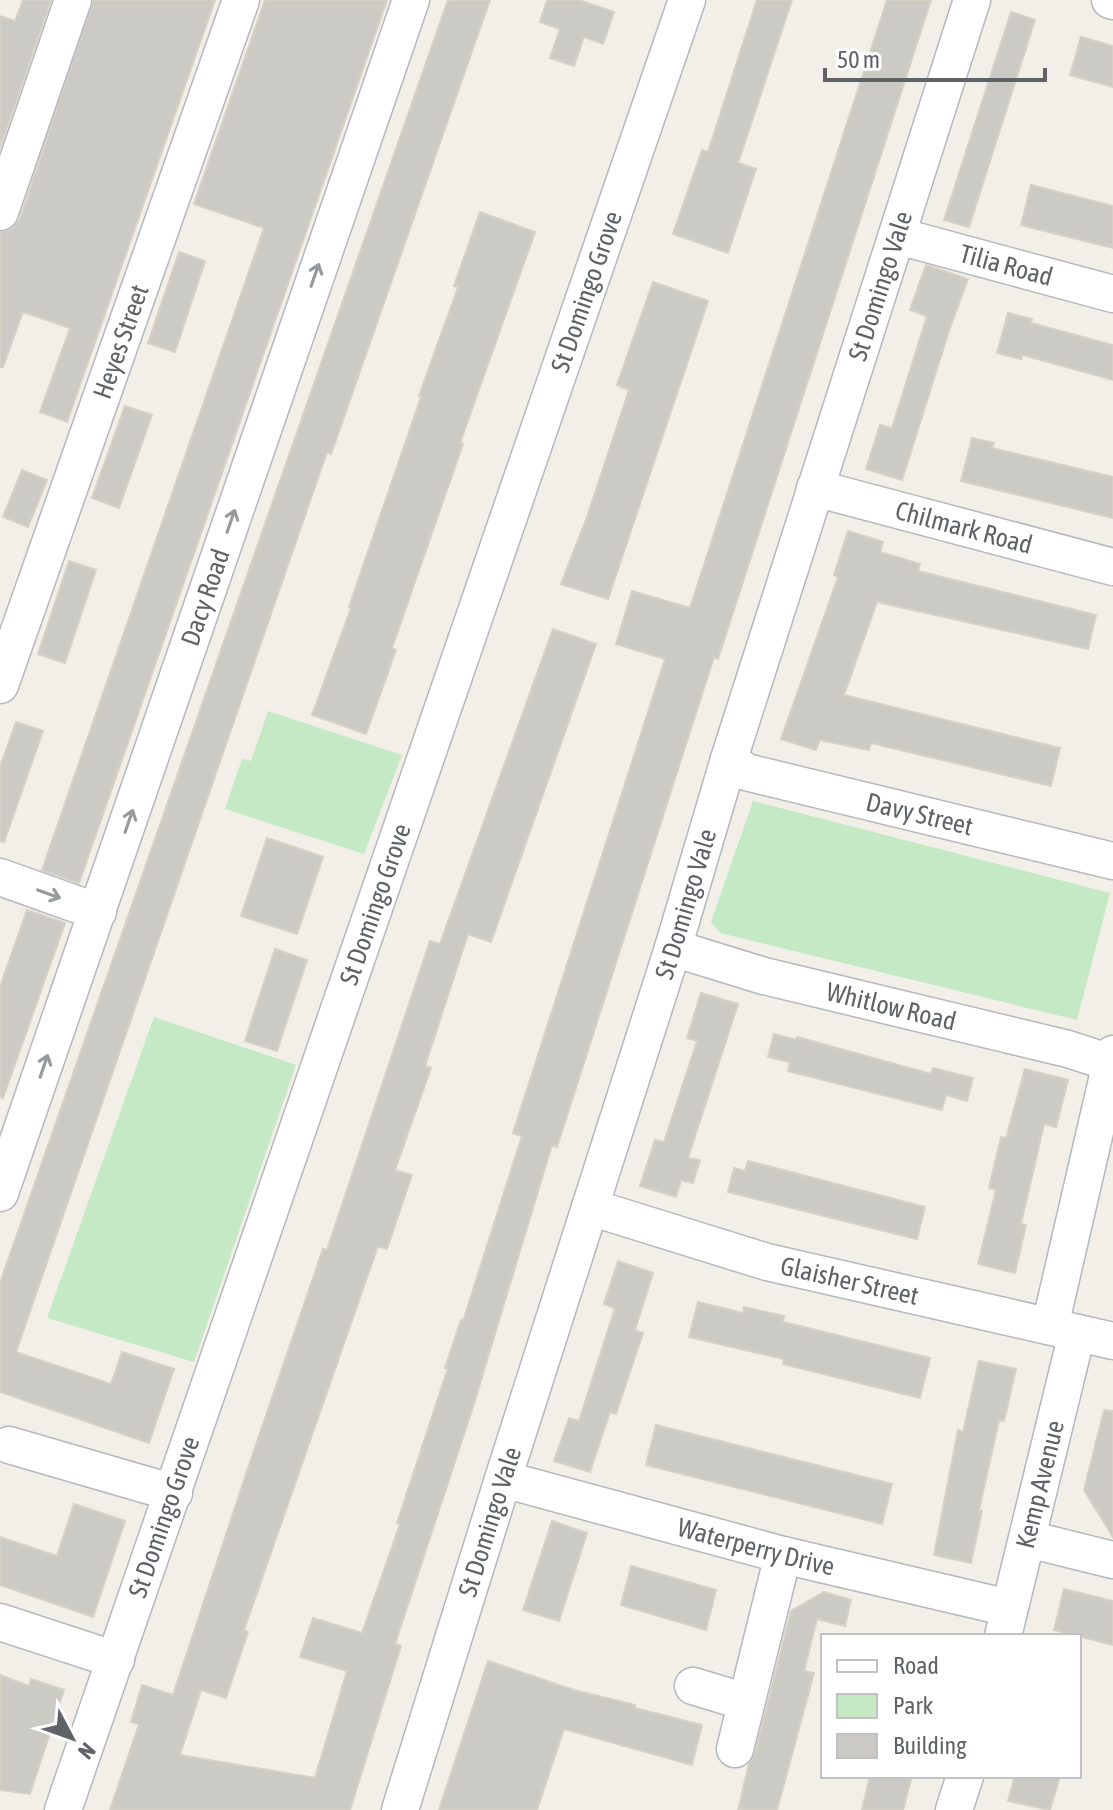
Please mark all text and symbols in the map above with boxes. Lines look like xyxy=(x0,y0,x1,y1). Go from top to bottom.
scale bar xyxy=(825,32,1045,82)
text: 50 m xyxy=(837,46,880,73)
street label: St Domingo Grove xyxy=(545,207,628,376)
street label: St Domingo Vale xyxy=(843,208,918,364)
street label: Tilia Road xyxy=(956,238,1056,292)
one-way arrow xyxy=(309,264,323,288)
street label: Heyes Street xyxy=(87,281,155,403)
street label: Chilmark Road xyxy=(892,495,1036,560)
one-way arrow xyxy=(224,509,239,534)
street label: Dacy Road xyxy=(175,545,236,650)
street label: Davy Street xyxy=(863,787,976,841)
one-way arrow xyxy=(123,808,138,833)
street label: St Domingo Grove xyxy=(334,820,417,989)
street label: St Domingo Vale xyxy=(649,825,722,983)
one-way arrow xyxy=(36,888,61,902)
street label: Whitlow Road xyxy=(823,977,959,1037)
one-way arrow xyxy=(38,1054,53,1079)
street label: Glaisher Street xyxy=(778,1251,921,1311)
street label: Kemp Avenue xyxy=(1010,1417,1070,1551)
street label: St Domingo Grove xyxy=(122,1432,206,1601)
street label: St Domingo Vale xyxy=(452,1443,527,1600)
street label: Waterperry Drive xyxy=(674,1512,837,1582)
legend xyxy=(821,1634,1081,1778)
text: Road xyxy=(893,1652,939,1679)
text: Park xyxy=(893,1692,934,1719)
north arrow xyxy=(32,1698,112,1778)
text: Building xyxy=(893,1732,967,1759)
text: N xyxy=(73,1738,101,1765)

